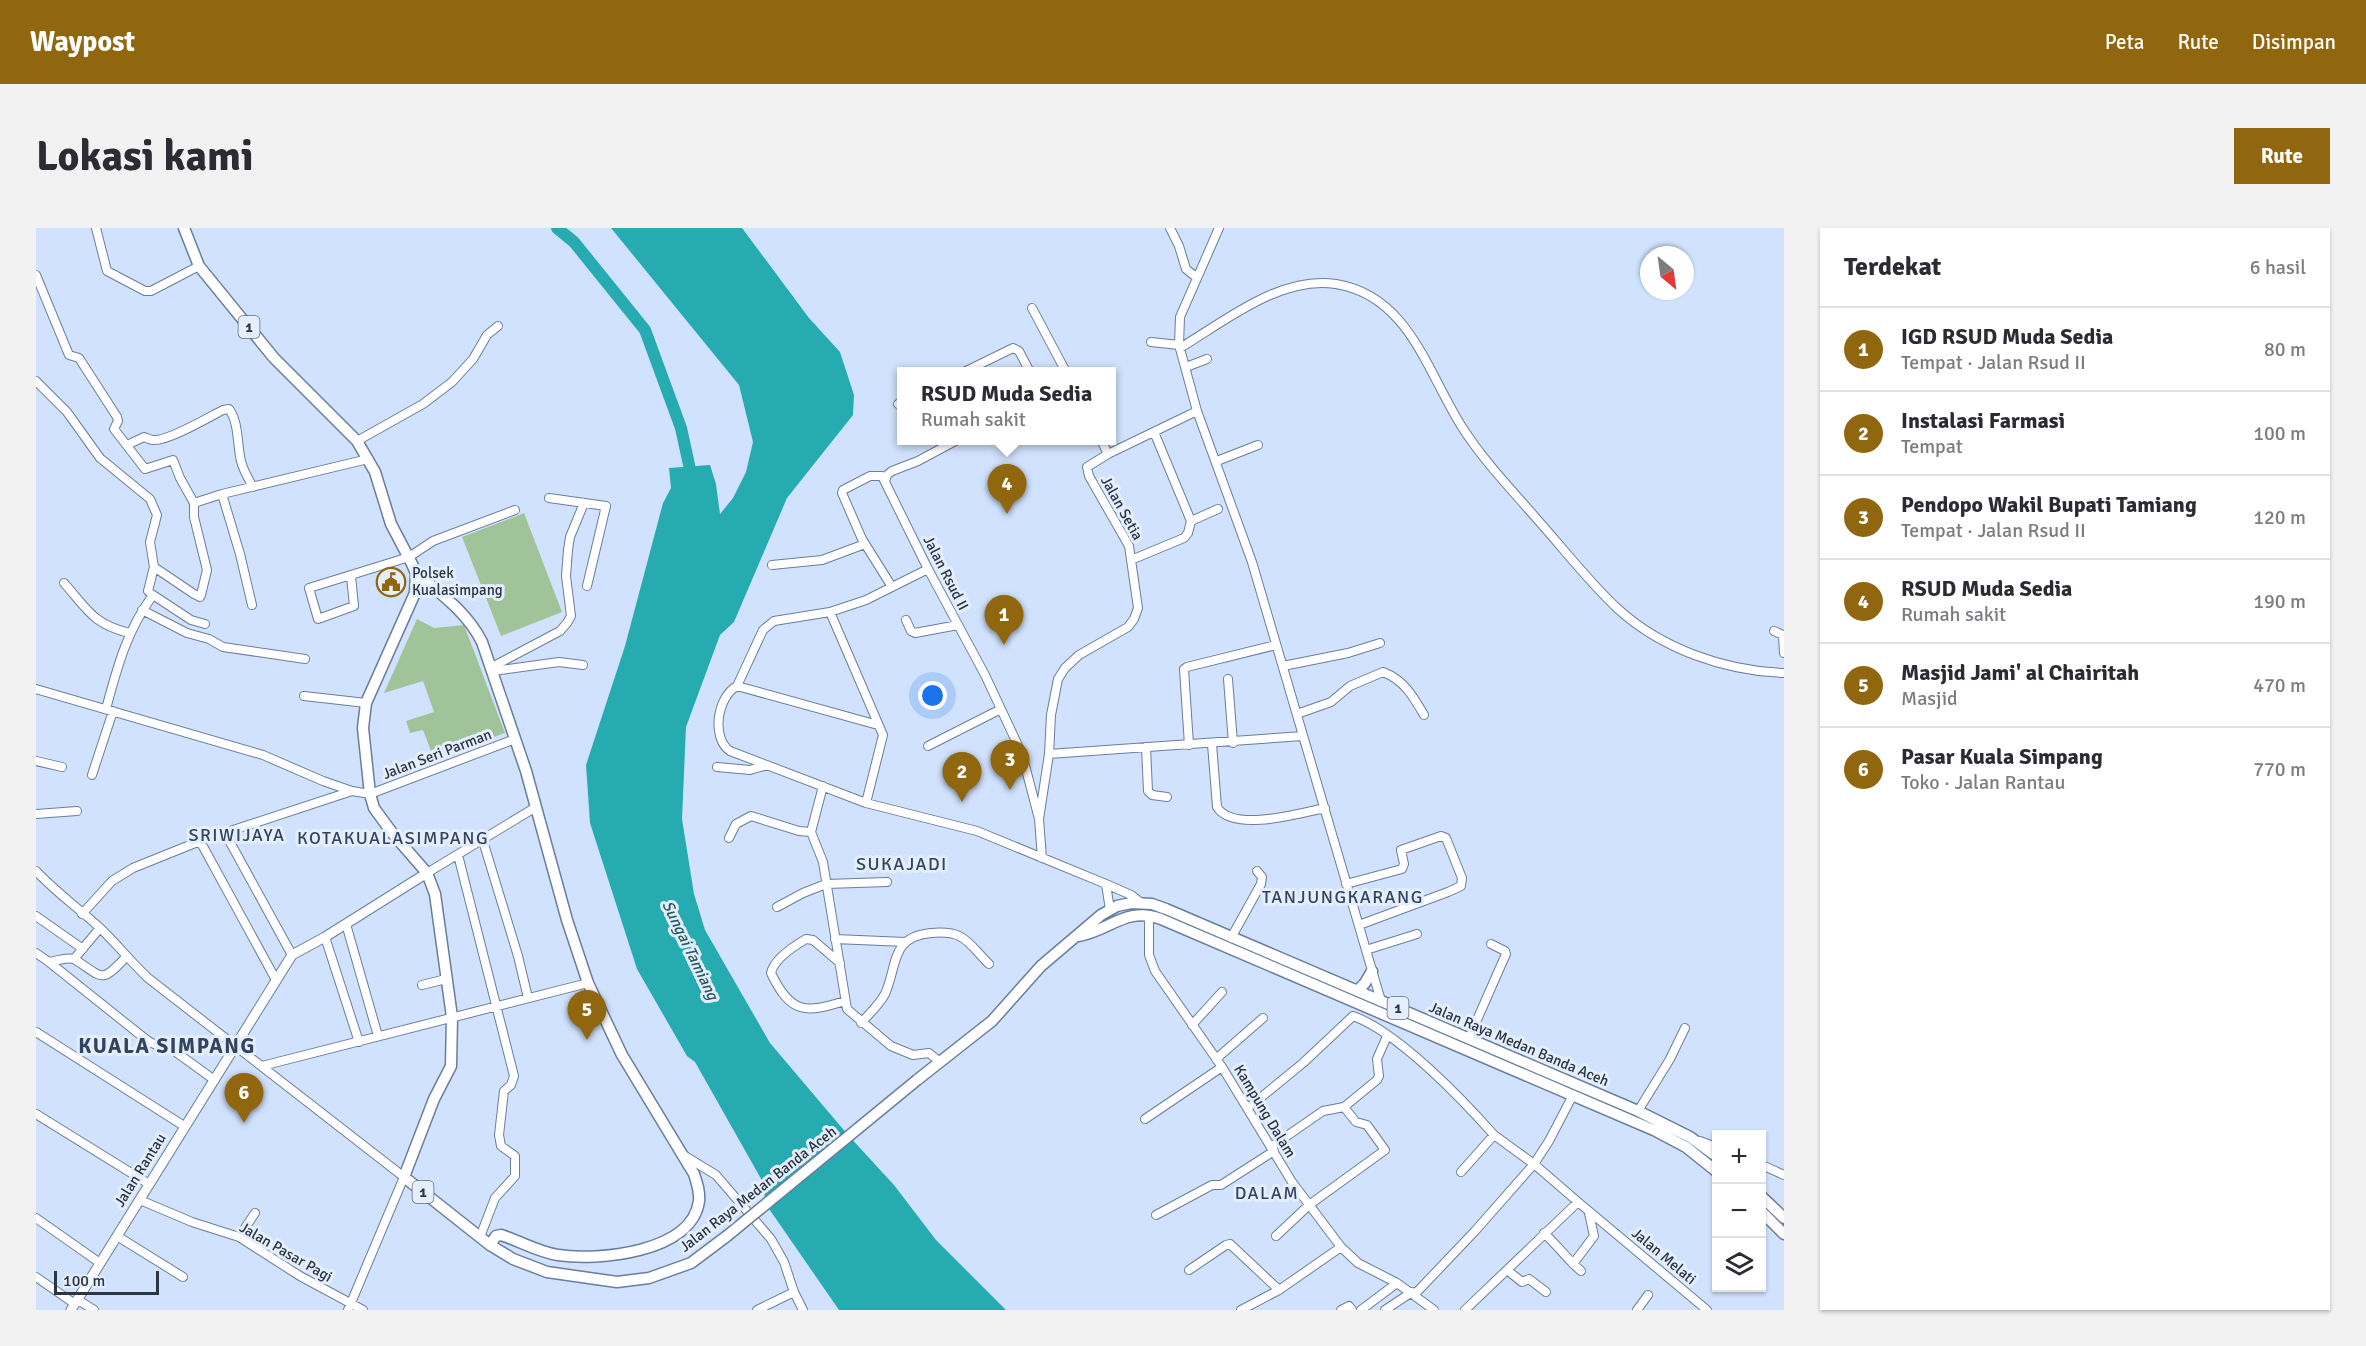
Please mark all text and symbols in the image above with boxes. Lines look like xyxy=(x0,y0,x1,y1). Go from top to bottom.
text: Waypost xyxy=(30,25,135,59)
text: Peta xyxy=(2105,29,2145,55)
text: Rute xyxy=(2178,29,2219,55)
text: Disimpan xyxy=(2252,29,2336,55)
button: Rute xyxy=(2234,128,2330,184)
text: Lokasi kami xyxy=(36,131,254,182)
north arrow xyxy=(1640,246,1694,300)
text: Terdekat xyxy=(1844,251,1941,283)
text: 6 hasil xyxy=(2250,255,2306,280)
road number: 1 xyxy=(238,316,260,338)
text: IGD RSUD Muda Sedia xyxy=(1901,323,2113,350)
text: 1 xyxy=(1858,337,1869,362)
text: 80 m xyxy=(2264,337,2306,362)
text: Tempat · Jalan Rsud II xyxy=(1901,350,2086,375)
popup xyxy=(897,367,1116,445)
text: RSUD Muda Sedia xyxy=(921,380,1092,407)
text: Rumah sakit xyxy=(921,407,1026,432)
text: Instalasi Farmasi xyxy=(1901,407,2065,434)
text: 2 xyxy=(1858,421,1869,446)
text: 100 m xyxy=(2253,421,2306,446)
text: Tempat xyxy=(1901,434,1963,459)
pin: 4 xyxy=(988,464,1026,514)
street label: Jalan Setia xyxy=(1097,473,1147,543)
text: Pendopo Wakil Bupati Tamiang xyxy=(1901,491,2197,518)
text: 3 xyxy=(1858,505,1869,530)
text: 120 m xyxy=(2253,505,2306,530)
text: Tempat · Jalan Rsud II xyxy=(1901,518,2086,543)
street label: Jalan Rsud II xyxy=(920,533,972,613)
place label: Polsek Kualasimpang xyxy=(412,564,503,599)
public building icon: Polsek Kualasimpang xyxy=(375,566,407,598)
text: RSUD Muda Sedia xyxy=(1901,575,2072,602)
text: 4 xyxy=(1858,589,1869,614)
text: 190 m xyxy=(2253,589,2306,614)
pin: 1 xyxy=(984,596,1024,645)
text: Rumah sakit xyxy=(1901,602,2006,627)
text: Masjid Jami' al Chairitah xyxy=(1901,659,2139,686)
text: 5 xyxy=(1858,673,1869,698)
text: 470 m xyxy=(2253,673,2306,698)
your location xyxy=(918,681,947,710)
text: Masjid xyxy=(1901,686,1958,711)
street label: Jalan Seri Parman xyxy=(380,725,494,783)
pin: 3 xyxy=(990,740,1030,790)
text: Pasar Kuala Simpang xyxy=(1901,743,2103,770)
pin: 2 xyxy=(942,752,982,802)
text: 6 xyxy=(1858,757,1869,782)
text: 770 m xyxy=(2253,757,2306,782)
text: Toko · Jalan Rantau xyxy=(1901,770,2065,795)
district label: SRIWIJAYA xyxy=(188,824,286,846)
district label: KOTAKUALASIMPANG xyxy=(297,827,489,849)
district label: SUKAJADI xyxy=(856,853,948,875)
district label: TANJUNGKARANG xyxy=(1262,886,1424,908)
water label: Sungai Tamiang xyxy=(657,898,723,1005)
pin: 5 xyxy=(568,990,606,1040)
road number: 1 xyxy=(1388,997,1408,1019)
street label: Jalan Raya Medan Banda Aceh xyxy=(1426,998,1612,1090)
district label: KUALA SIMPANG xyxy=(78,1033,256,1059)
street label: Kampung Dalam xyxy=(1230,1061,1300,1161)
pin: 6 xyxy=(224,1074,264,1123)
street label: Jalan Raya Medan Banda Aceh xyxy=(676,1122,840,1256)
street label: Jalan Rantau xyxy=(110,1130,170,1210)
map controls xyxy=(1712,1130,1766,1292)
button: + xyxy=(1712,1130,1766,1184)
road number: 1 xyxy=(412,1181,434,1203)
district label: DALAM xyxy=(1235,1182,1299,1204)
button: − xyxy=(1712,1184,1766,1238)
street label: Jalan Pasar Pagi xyxy=(237,1218,335,1286)
street label: Jalan Melati xyxy=(1628,1224,1700,1288)
button: layers xyxy=(1712,1238,1766,1292)
scale bar xyxy=(54,1268,159,1296)
text: 100 m xyxy=(63,1271,105,1291)

